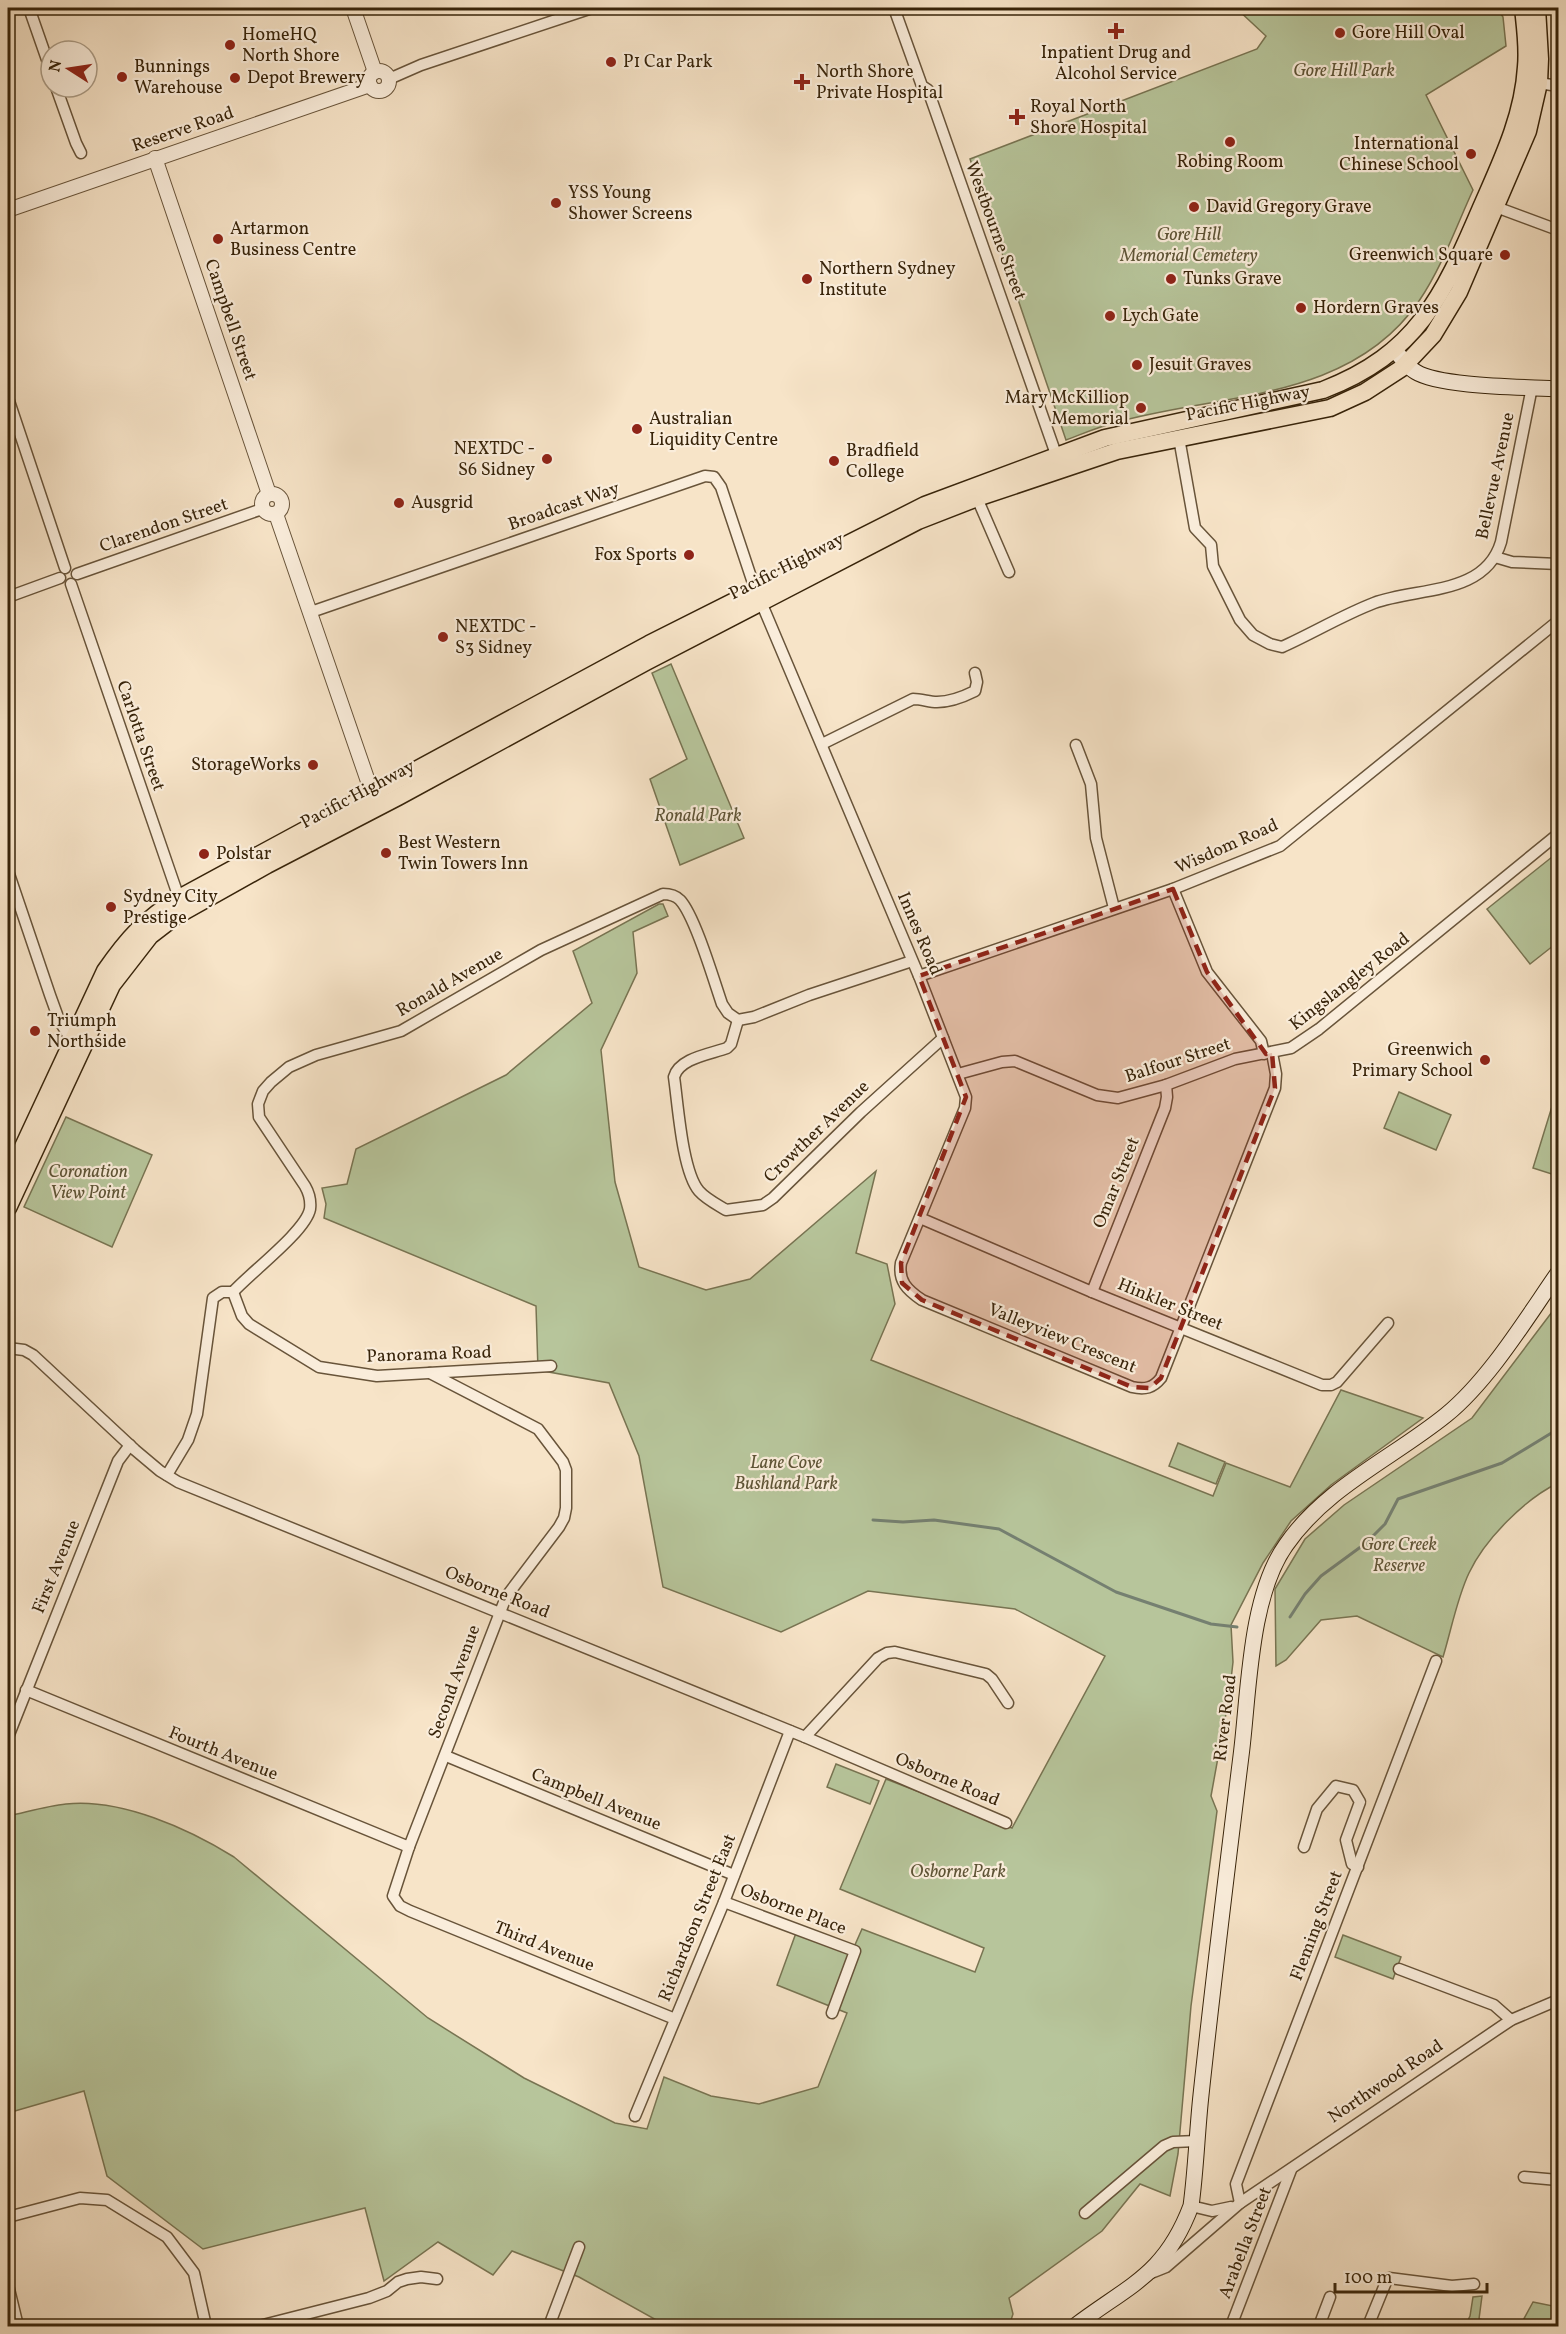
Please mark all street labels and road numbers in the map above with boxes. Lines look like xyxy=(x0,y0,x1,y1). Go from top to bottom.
street label: Reserve Road xyxy=(129,101,237,159)
street label: Westbourne Street xyxy=(958,158,1032,304)
street label: Campbell Street xyxy=(198,256,262,384)
street label: Pacific Highway xyxy=(1184,380,1313,428)
street label: Bellevue Avenue xyxy=(1470,410,1522,542)
street label: Broadcast Way xyxy=(505,476,623,538)
street label: Clarendon Street xyxy=(96,492,232,560)
street label: Pacific Highway xyxy=(725,527,849,607)
street label: Carlotta Street xyxy=(109,677,171,795)
street label: Pacific Highway xyxy=(296,754,420,836)
street label: Wisdom Road xyxy=(1171,813,1283,881)
street label: Innes Road xyxy=(890,888,948,980)
street label: Kingslangley Road xyxy=(1284,927,1416,1037)
street label: Ronald Avenue xyxy=(392,942,508,1024)
street label: Balfour Street xyxy=(1122,1032,1234,1090)
street label: Crowther Avenue xyxy=(759,1075,875,1189)
street label: Omar Street xyxy=(1087,1134,1147,1232)
street label: Hinkler Street xyxy=(1114,1272,1226,1338)
street label: Valleyview Crescent xyxy=(984,1298,1140,1380)
street label: Panorama Road xyxy=(366,1340,492,1370)
street label: First Avenue xyxy=(27,1516,87,1618)
street label: Osborne Road xyxy=(441,1561,553,1625)
street label: Second Avenue xyxy=(423,1622,487,1742)
street label: River Road xyxy=(1208,1673,1244,1763)
street label: Fourth Avenue xyxy=(165,1721,281,1787)
street label: Osborne Road xyxy=(891,1747,1003,1813)
street label: Campbell Avenue xyxy=(527,1762,665,1838)
street label: Richardson Street East xyxy=(653,1830,743,2006)
street label: Fleming Street xyxy=(1285,1867,1349,1985)
street label: Osborne Place xyxy=(736,1878,850,1942)
street label: Third Avenue xyxy=(490,1915,598,1979)
street label: Northwood Road xyxy=(1323,2034,1449,2130)
street label: Arabella Street xyxy=(1213,2183,1279,2303)

